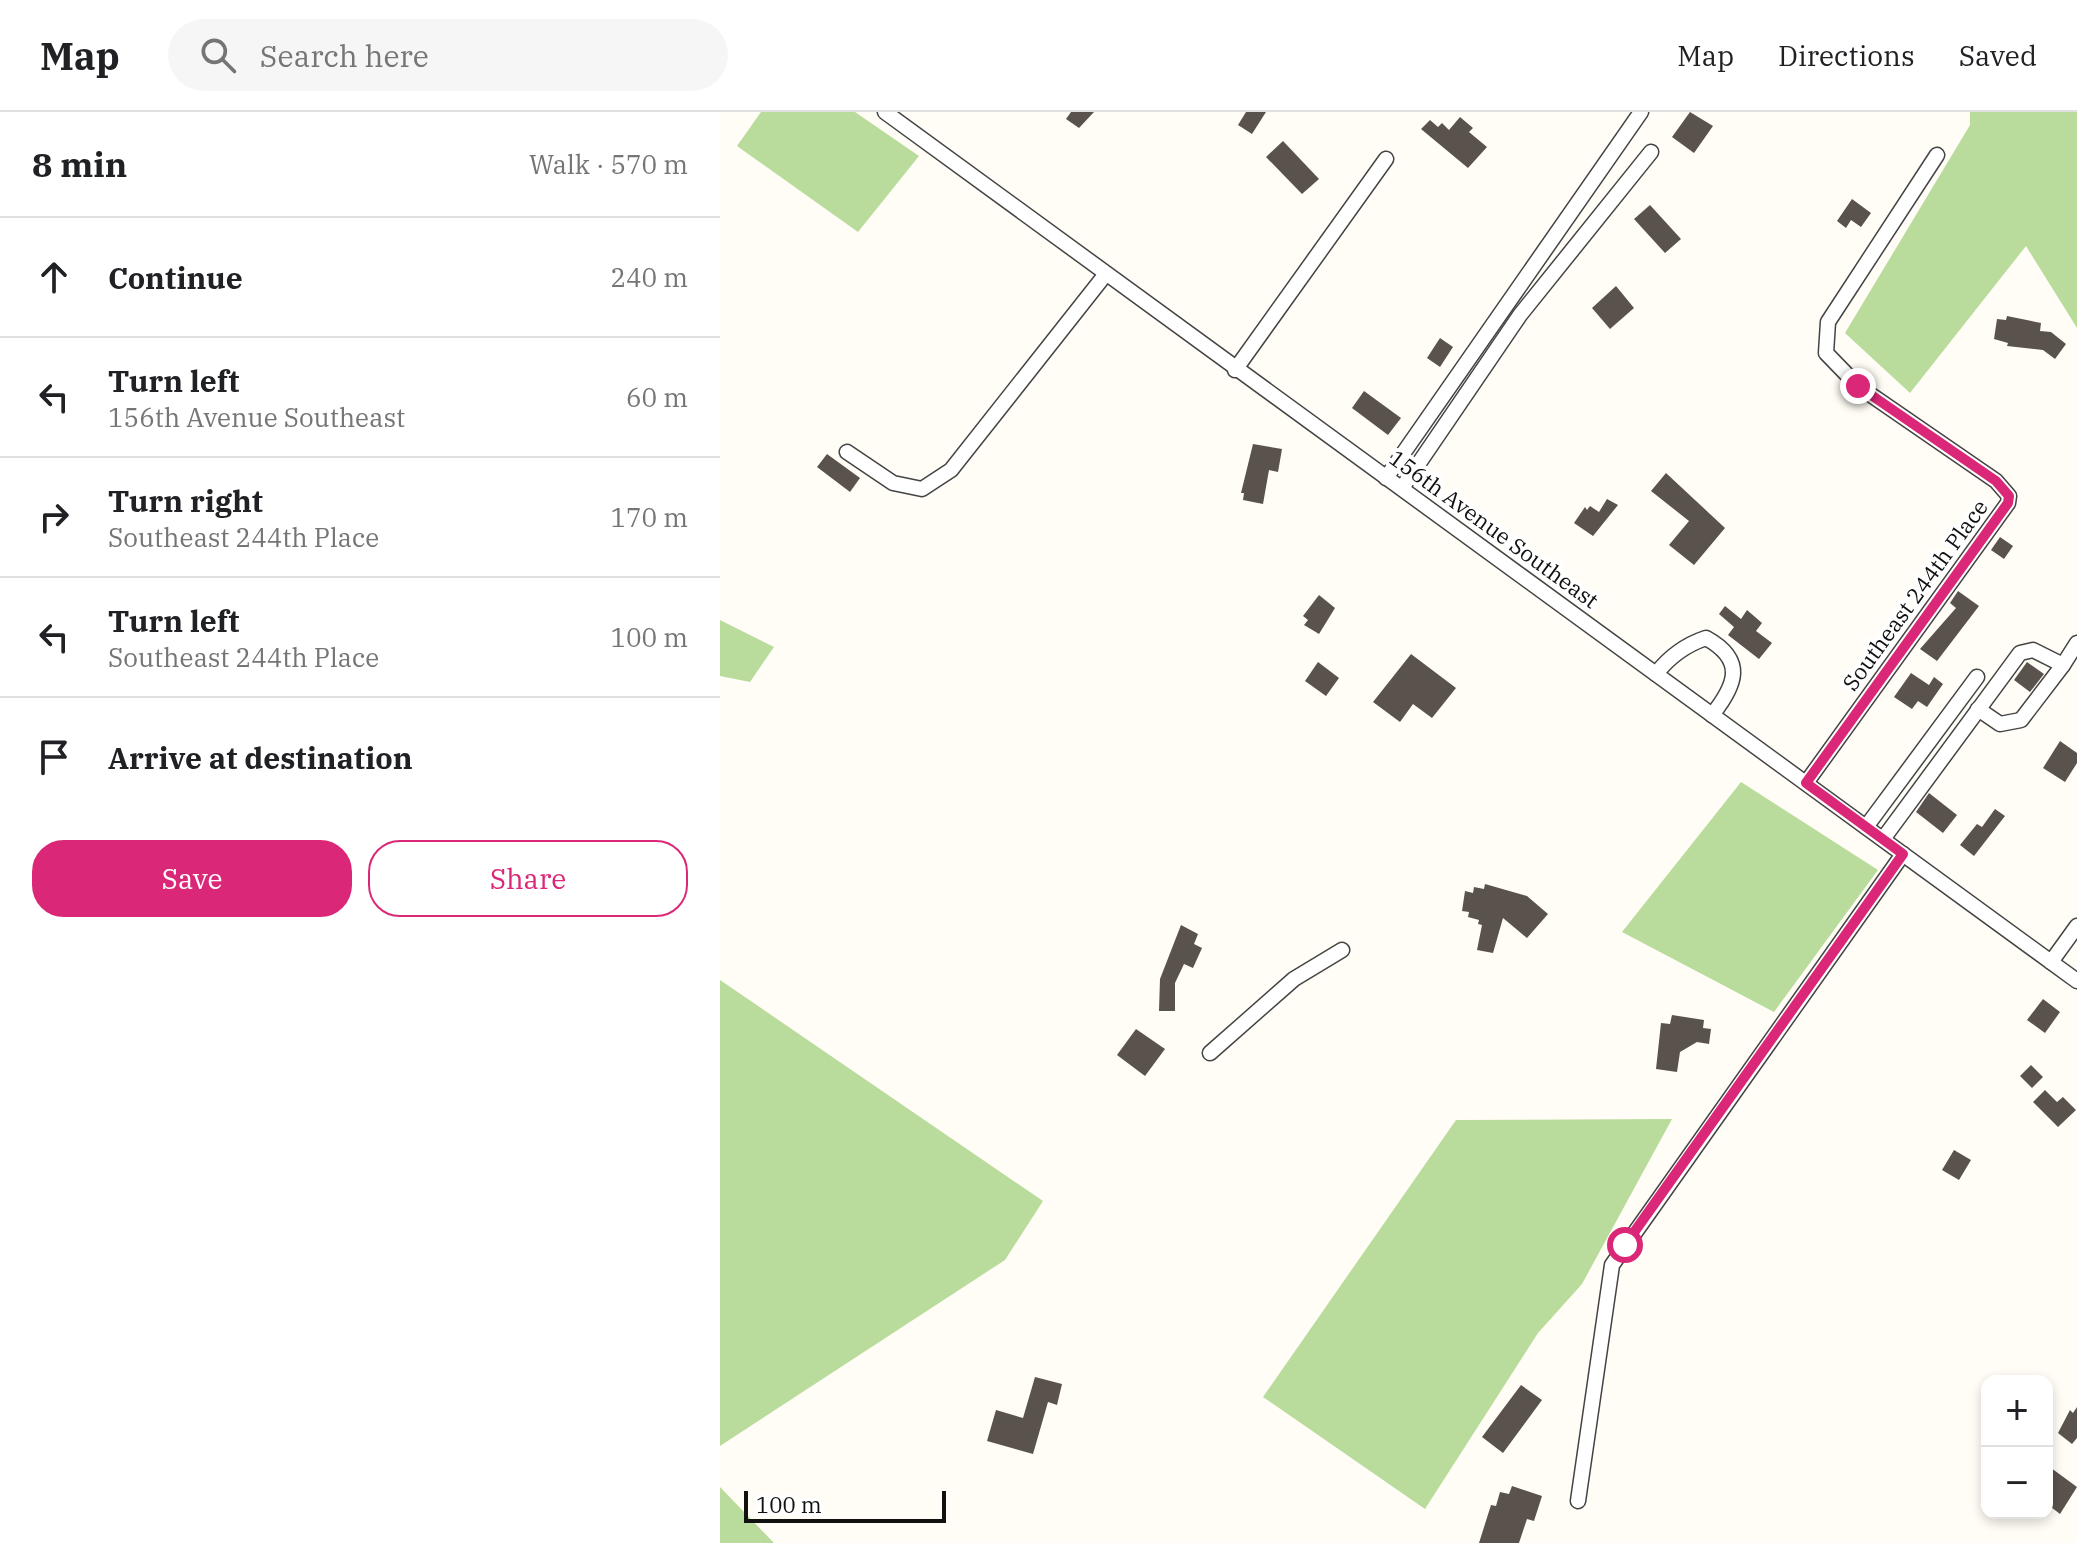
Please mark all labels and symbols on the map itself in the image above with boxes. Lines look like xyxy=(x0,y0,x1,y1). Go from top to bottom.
route end xyxy=(1840,368,1876,404)
street label: 156th Avenue Southeast xyxy=(1384,443,1605,614)
street label: Southeast 244th Place xyxy=(1835,493,1994,696)
route start xyxy=(1607,1227,1643,1263)
scale bar xyxy=(744,1487,946,1523)

